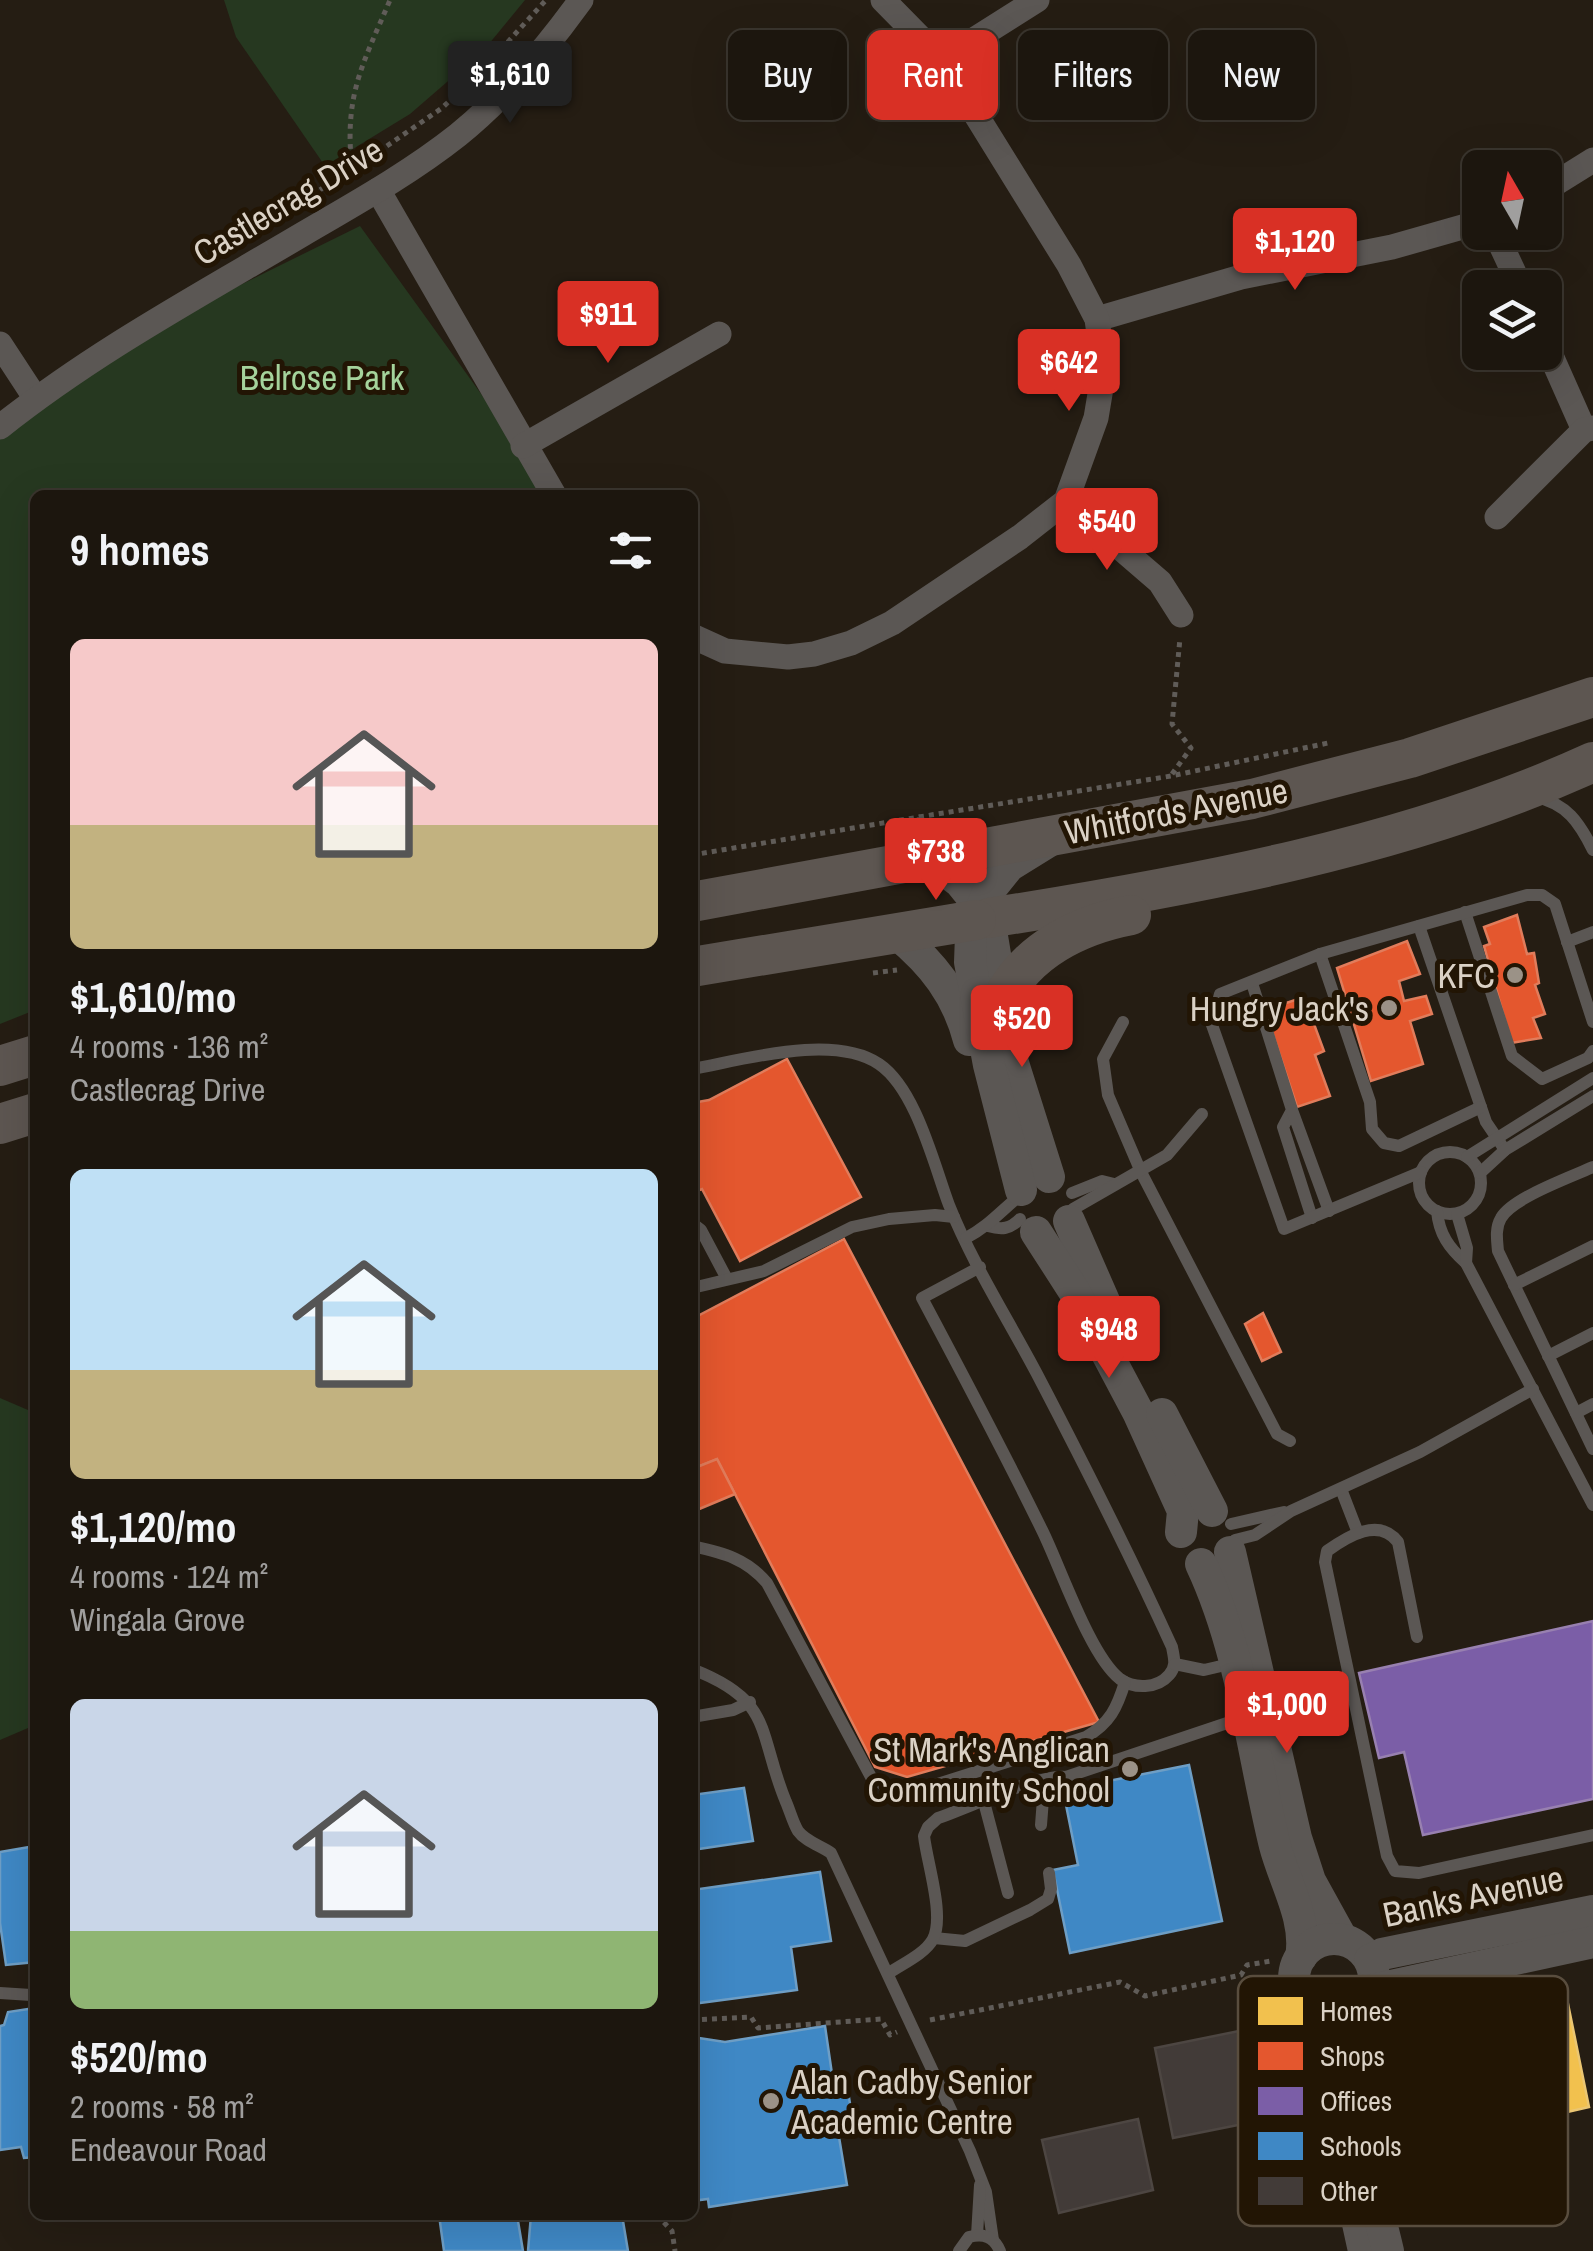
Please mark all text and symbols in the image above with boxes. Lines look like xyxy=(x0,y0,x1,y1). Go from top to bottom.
chip: Buy xyxy=(728,30,847,120)
chip: Rent xyxy=(867,30,998,120)
chip: Filters xyxy=(1018,30,1168,120)
chip: New xyxy=(1188,30,1315,120)
pin: $1,610 xyxy=(429,41,591,126)
text: $1,610 xyxy=(470,52,550,95)
street label: Castlecrag Drive xyxy=(184,126,392,276)
north arrow xyxy=(1462,150,1562,250)
map controls xyxy=(1462,150,1562,370)
pin: $1,120 xyxy=(1214,208,1376,293)
text: $1,120 xyxy=(1255,219,1335,262)
button: layers xyxy=(1462,270,1562,370)
pin: $911 xyxy=(549,281,667,366)
text: $911 xyxy=(580,292,636,335)
pin: $642 xyxy=(1010,329,1128,414)
text: $642 xyxy=(1040,340,1098,383)
park label: Belrose Park xyxy=(240,354,405,401)
pin: $540 xyxy=(1048,488,1166,573)
text: $540 xyxy=(1078,499,1136,542)
text: 9 homes xyxy=(70,522,210,578)
icon: filters xyxy=(603,523,658,578)
icon: home xyxy=(274,704,454,884)
street label: Whitfords Avenue xyxy=(1061,766,1291,856)
pin: $738 xyxy=(877,818,995,903)
text: $738 xyxy=(907,829,965,872)
place label: KFC xyxy=(1438,952,1495,999)
marker: KFC xyxy=(1504,964,1526,986)
text: $1,610/mo xyxy=(70,969,237,1025)
pin: $520 xyxy=(963,985,1081,1070)
place label: Hungry Jack's xyxy=(1190,985,1369,1032)
text: $520 xyxy=(993,996,1051,1039)
marker: Hungry Jack's xyxy=(1378,997,1400,1019)
text: 4 rooms · 136 m² xyxy=(70,1025,268,1068)
text: Castlecrag Drive xyxy=(70,1068,265,1111)
icon: home xyxy=(274,1234,454,1414)
pin: $948 xyxy=(1050,1296,1168,1381)
text: $948 xyxy=(1080,1307,1138,1350)
text: $1,120/mo xyxy=(70,1499,237,1555)
text: 4 rooms · 124 m² xyxy=(70,1555,268,1598)
text: Wingala Grove xyxy=(70,1598,245,1641)
pin: $1,000 xyxy=(1206,1671,1368,1756)
text: $1,000 xyxy=(1247,1682,1327,1725)
place label: St Mark's Anglican Community School xyxy=(868,1726,1110,1813)
marker: St Mark's Anglican Community School xyxy=(1119,1758,1141,1780)
icon: home xyxy=(274,1764,454,1944)
street label: Banks Avenue xyxy=(1379,1854,1567,1938)
legend xyxy=(1238,1976,1568,2226)
text: Homes xyxy=(1320,1992,1393,2030)
text: $520/mo xyxy=(70,2029,208,2085)
text: Shops xyxy=(1320,2037,1385,2075)
place label: Alan Cadby Senior Academic Centre xyxy=(790,2058,1032,2145)
text: Offices xyxy=(1320,2082,1392,2120)
text: 2 rooms · 58 m² xyxy=(70,2085,254,2128)
marker: Alan Cadby Senior Academic Centre xyxy=(760,2090,782,2112)
text: Schools xyxy=(1320,2127,1402,2165)
text: Endeavour Road xyxy=(70,2128,267,2171)
text: Other xyxy=(1320,2172,1378,2210)

